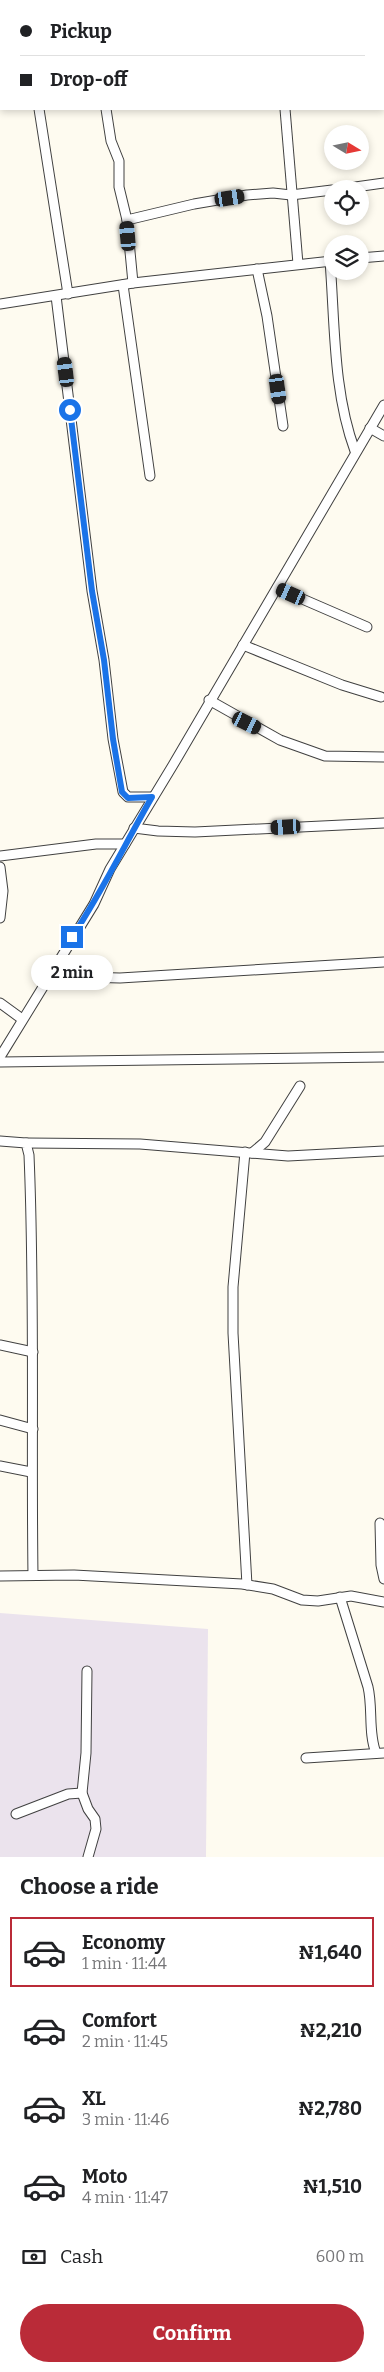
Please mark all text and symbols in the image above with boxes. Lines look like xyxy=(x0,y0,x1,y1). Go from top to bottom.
text: Pickup xyxy=(50,20,112,43)
text: Drop-off xyxy=(50,68,128,91)
north arrow xyxy=(324,125,369,170)
map controls xyxy=(324,125,369,280)
button: locate xyxy=(324,180,369,225)
car xyxy=(214,188,245,208)
car xyxy=(119,220,136,252)
button: layers xyxy=(324,235,369,280)
car xyxy=(56,356,75,388)
car xyxy=(268,373,287,405)
route start xyxy=(59,399,81,421)
car xyxy=(274,581,307,607)
car xyxy=(230,710,263,736)
car xyxy=(270,819,301,835)
route end xyxy=(61,926,83,948)
callout: 2 min xyxy=(31,954,113,990)
text: 2 min xyxy=(51,963,93,982)
text: Choose a ride xyxy=(20,1873,159,1900)
icon: car xyxy=(22,1930,67,1975)
text: Economy xyxy=(82,1931,165,1954)
text: ₦1,640 xyxy=(299,1941,362,1964)
text: 1 min · 11:44 xyxy=(82,1954,167,1973)
icon: car xyxy=(22,2008,67,2053)
text: Comfort xyxy=(82,2009,157,2032)
text: ₦2,210 xyxy=(300,2019,362,2042)
text: 2 min · 11:45 xyxy=(82,2032,168,2051)
icon: car xyxy=(22,2086,67,2131)
text: XL xyxy=(82,2087,106,2110)
text: ₦2,780 xyxy=(298,2097,362,2120)
text: 3 min · 11:46 xyxy=(82,2110,169,2129)
icon: car xyxy=(22,2164,67,2209)
text: Moto xyxy=(82,2165,128,2188)
text: ₦1,510 xyxy=(303,2175,362,2198)
text: 4 min · 11:47 xyxy=(82,2188,168,2207)
icon: cash xyxy=(20,2243,48,2271)
text: Cash xyxy=(60,2245,103,2268)
text: 600 m xyxy=(316,2247,364,2266)
button: Confirm xyxy=(20,2304,364,2362)

